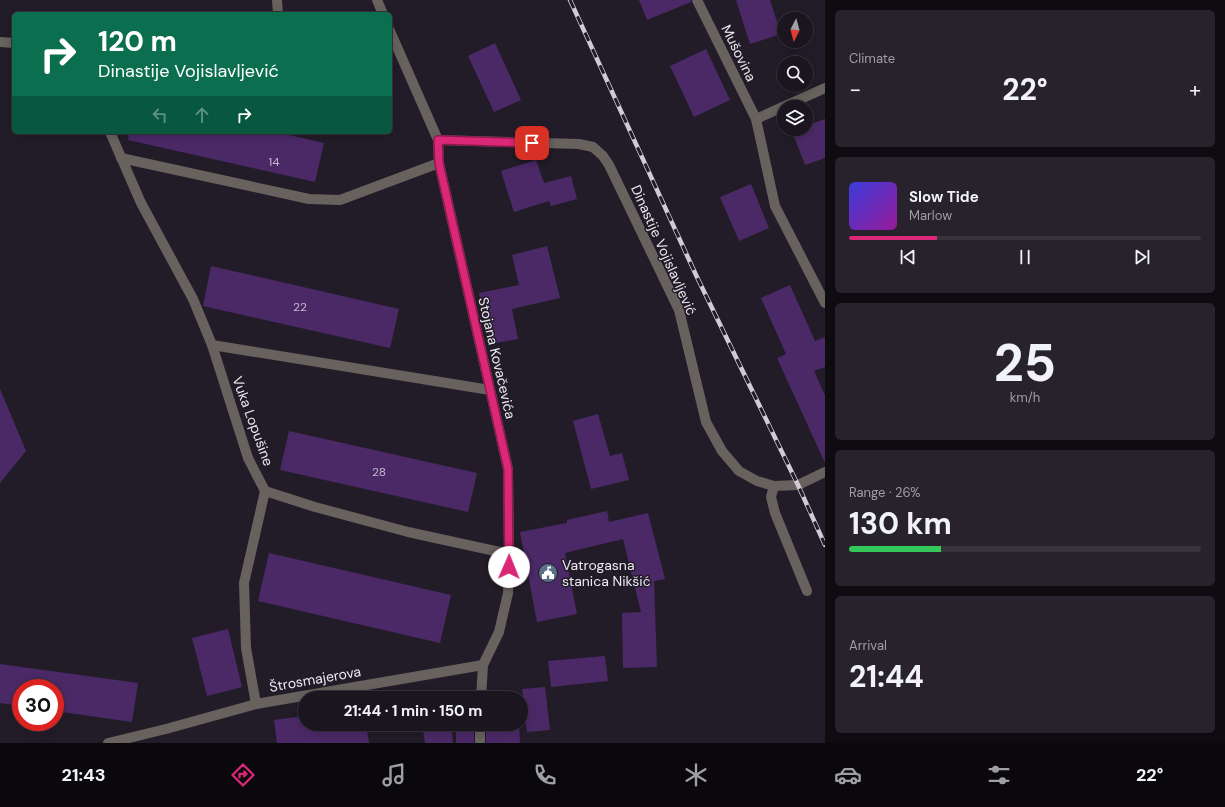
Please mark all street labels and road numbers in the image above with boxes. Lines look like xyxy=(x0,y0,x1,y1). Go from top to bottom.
street label: Mušovina xyxy=(718,22,760,84)
street label: Dinastije Vojislavljević xyxy=(627,182,701,318)
street label: Stojana Kovačevića xyxy=(474,295,520,421)
street label: Vuka Lopušine xyxy=(228,374,278,468)
street label: Štrosmajerova xyxy=(268,662,362,696)

